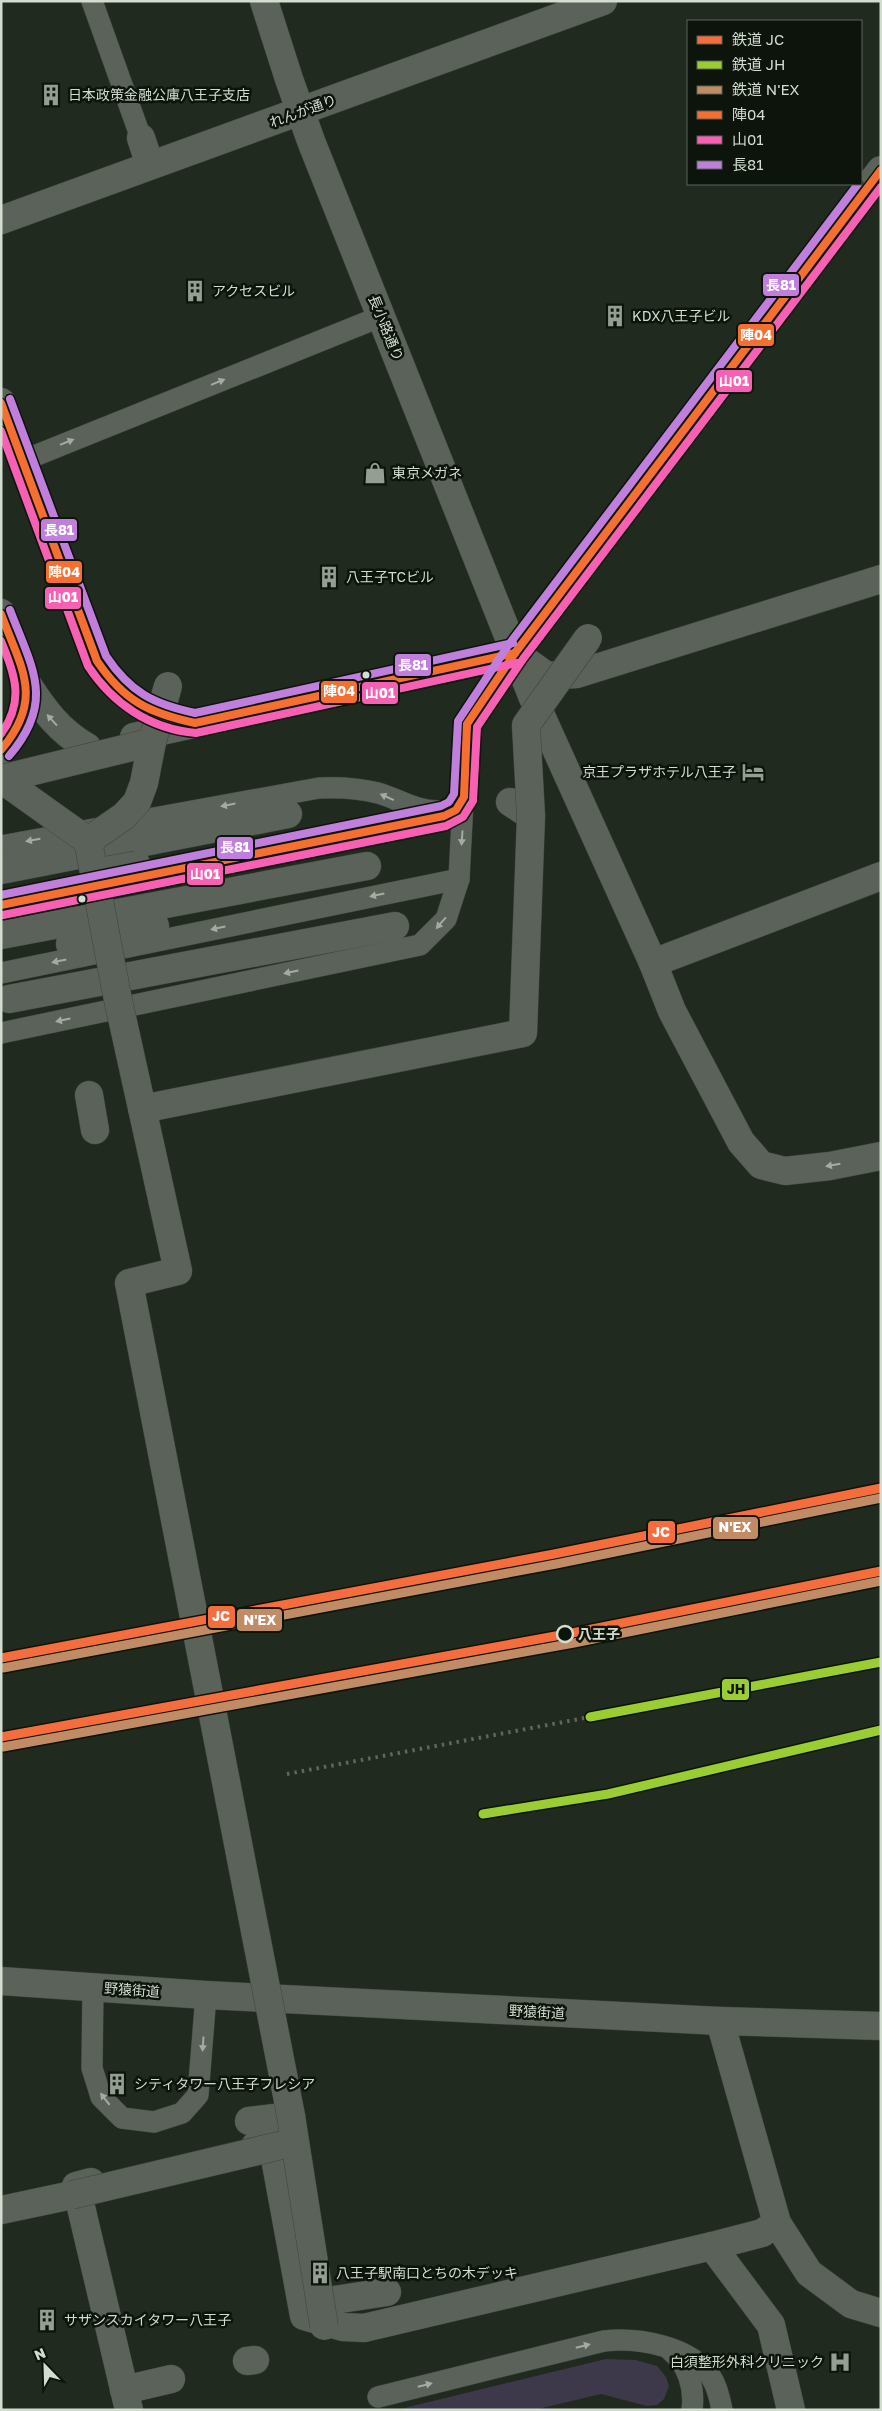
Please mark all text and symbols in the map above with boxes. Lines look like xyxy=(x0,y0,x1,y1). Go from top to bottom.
legend xyxy=(687,20,862,185)
text: 鉄道 JC xyxy=(732,30,784,48)
text: 鉄道 JH xyxy=(732,55,785,73)
text: 鉄道 N'EX xyxy=(732,80,800,98)
building icon: 日本政策金融公庫八王子支店 xyxy=(38,82,64,108)
place label: 日本政策金融公庫八王子支店 xyxy=(68,86,250,103)
street label: れんが通り xyxy=(267,91,339,130)
text: 陣04 xyxy=(732,105,765,123)
text: 山01 xyxy=(732,130,764,148)
text: 長81 xyxy=(732,155,763,173)
line badge: 長81 xyxy=(762,273,800,297)
text: 長81 xyxy=(766,276,796,293)
building icon: アクセスビル xyxy=(182,278,208,304)
place label: アクセスビル xyxy=(212,282,295,299)
street label: 長小路通り xyxy=(365,292,407,363)
building icon: KDX八王子ビル xyxy=(602,303,628,329)
place label: KDX八王子ビル xyxy=(632,307,730,324)
line badge: 陣04 xyxy=(737,323,775,347)
text: 陣04 xyxy=(740,326,772,343)
line badge: 山01 xyxy=(715,369,753,393)
text: 山01 xyxy=(719,372,749,389)
one-way arrow xyxy=(211,377,225,385)
one-way arrow xyxy=(60,438,75,446)
shop icon: 東京メガネ xyxy=(362,460,388,486)
place label: 東京メガネ xyxy=(392,464,462,481)
line badge: 長81 xyxy=(40,518,78,542)
text: 長81 xyxy=(44,521,74,538)
line badge: 陣04 xyxy=(45,560,83,584)
text: 陣04 xyxy=(48,563,80,580)
building icon: 八王子TCビル xyxy=(316,564,342,590)
place label: 八王子TCビル xyxy=(346,568,434,585)
line badge: 山01 xyxy=(44,586,82,610)
text: 山01 xyxy=(48,588,78,605)
line badge: 長81 xyxy=(394,653,432,677)
text: 長81 xyxy=(398,656,428,673)
unlabelled marker xyxy=(361,670,371,680)
line badge: 陣04 xyxy=(320,680,358,704)
line badge: 山01 xyxy=(361,681,399,705)
text: 陣04 xyxy=(323,682,355,699)
text: 山01 xyxy=(365,684,395,701)
one-way arrow xyxy=(47,713,58,726)
hotel icon: 京王プラザホテル八王子 xyxy=(740,759,766,785)
place label: 京王プラザホテル八王子 xyxy=(582,763,736,780)
one-way arrow xyxy=(380,793,394,801)
one-way arrow xyxy=(219,801,235,809)
one-way arrow xyxy=(457,830,465,846)
line badge: 長81 xyxy=(216,836,254,860)
one-way arrow xyxy=(25,837,41,845)
text: 長81 xyxy=(220,838,250,855)
line badge: 山01 xyxy=(186,862,224,886)
text: 山01 xyxy=(190,865,220,882)
one-way arrow xyxy=(369,892,385,900)
unlabelled marker xyxy=(77,894,87,904)
one-way arrow xyxy=(435,917,447,929)
one-way arrow xyxy=(210,924,226,932)
one-way arrow xyxy=(51,957,66,965)
one-way arrow xyxy=(283,969,299,977)
one-way arrow xyxy=(55,1017,71,1025)
one-way arrow xyxy=(825,1162,841,1170)
line badge: N'EX xyxy=(712,1516,759,1540)
text: N'EX xyxy=(719,1518,751,1535)
line badge: JC xyxy=(647,1520,676,1544)
text: JC xyxy=(652,1523,670,1540)
line badge: JC xyxy=(207,1605,236,1629)
text: JC xyxy=(212,1607,230,1624)
line badge: N'EX xyxy=(236,1608,283,1632)
text: N'EX xyxy=(244,1611,276,1628)
marker: 八王子 xyxy=(556,1625,574,1643)
place label: 八王子 xyxy=(578,1625,620,1642)
line badge: JH xyxy=(721,1678,750,1701)
text: JH xyxy=(727,1680,745,1697)
street label: 野猿街道 xyxy=(104,1979,161,2000)
street label: 野猿街道 xyxy=(509,2002,565,2021)
one-way arrow xyxy=(199,2036,207,2052)
building icon: シティタワー八王子フレシア xyxy=(104,2071,130,2097)
place label: シティタワー八王子フレシア xyxy=(134,2075,315,2092)
one-way arrow xyxy=(100,2093,110,2106)
building icon: 八王子駅南口とちの木デッキ xyxy=(307,2260,333,2286)
place label: 八王子駅南口とちの木デッキ xyxy=(336,2264,518,2281)
building icon: サザンスカイタワー八王子 xyxy=(34,2307,60,2333)
place label: サザンスカイタワー八王子 xyxy=(64,2311,231,2328)
north arrow xyxy=(20,2341,70,2391)
one-way arrow xyxy=(576,2342,591,2350)
text: N xyxy=(32,2344,48,2363)
hospital icon: 白須整形外科クリニック xyxy=(827,2349,853,2375)
place label: 白須整形外科クリニック xyxy=(670,2353,824,2370)
one-way arrow xyxy=(418,2381,433,2389)

